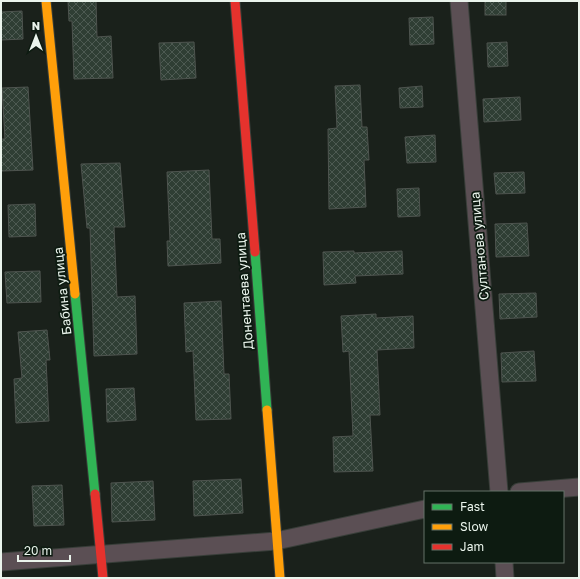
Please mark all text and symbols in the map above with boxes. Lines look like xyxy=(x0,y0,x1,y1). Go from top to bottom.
north arrow xyxy=(16,16,56,56)
text: N xyxy=(32,19,40,32)
street label: Султанова улица xyxy=(466,191,492,301)
street label: Донентаева улица xyxy=(232,232,256,350)
street label: Бабина улица xyxy=(49,246,75,336)
legend xyxy=(424,491,564,563)
text: Fast xyxy=(460,499,485,514)
text: Slow xyxy=(460,519,488,534)
scale bar xyxy=(18,537,70,563)
text: Jam xyxy=(460,539,484,554)
text: 20 m xyxy=(24,543,52,558)

